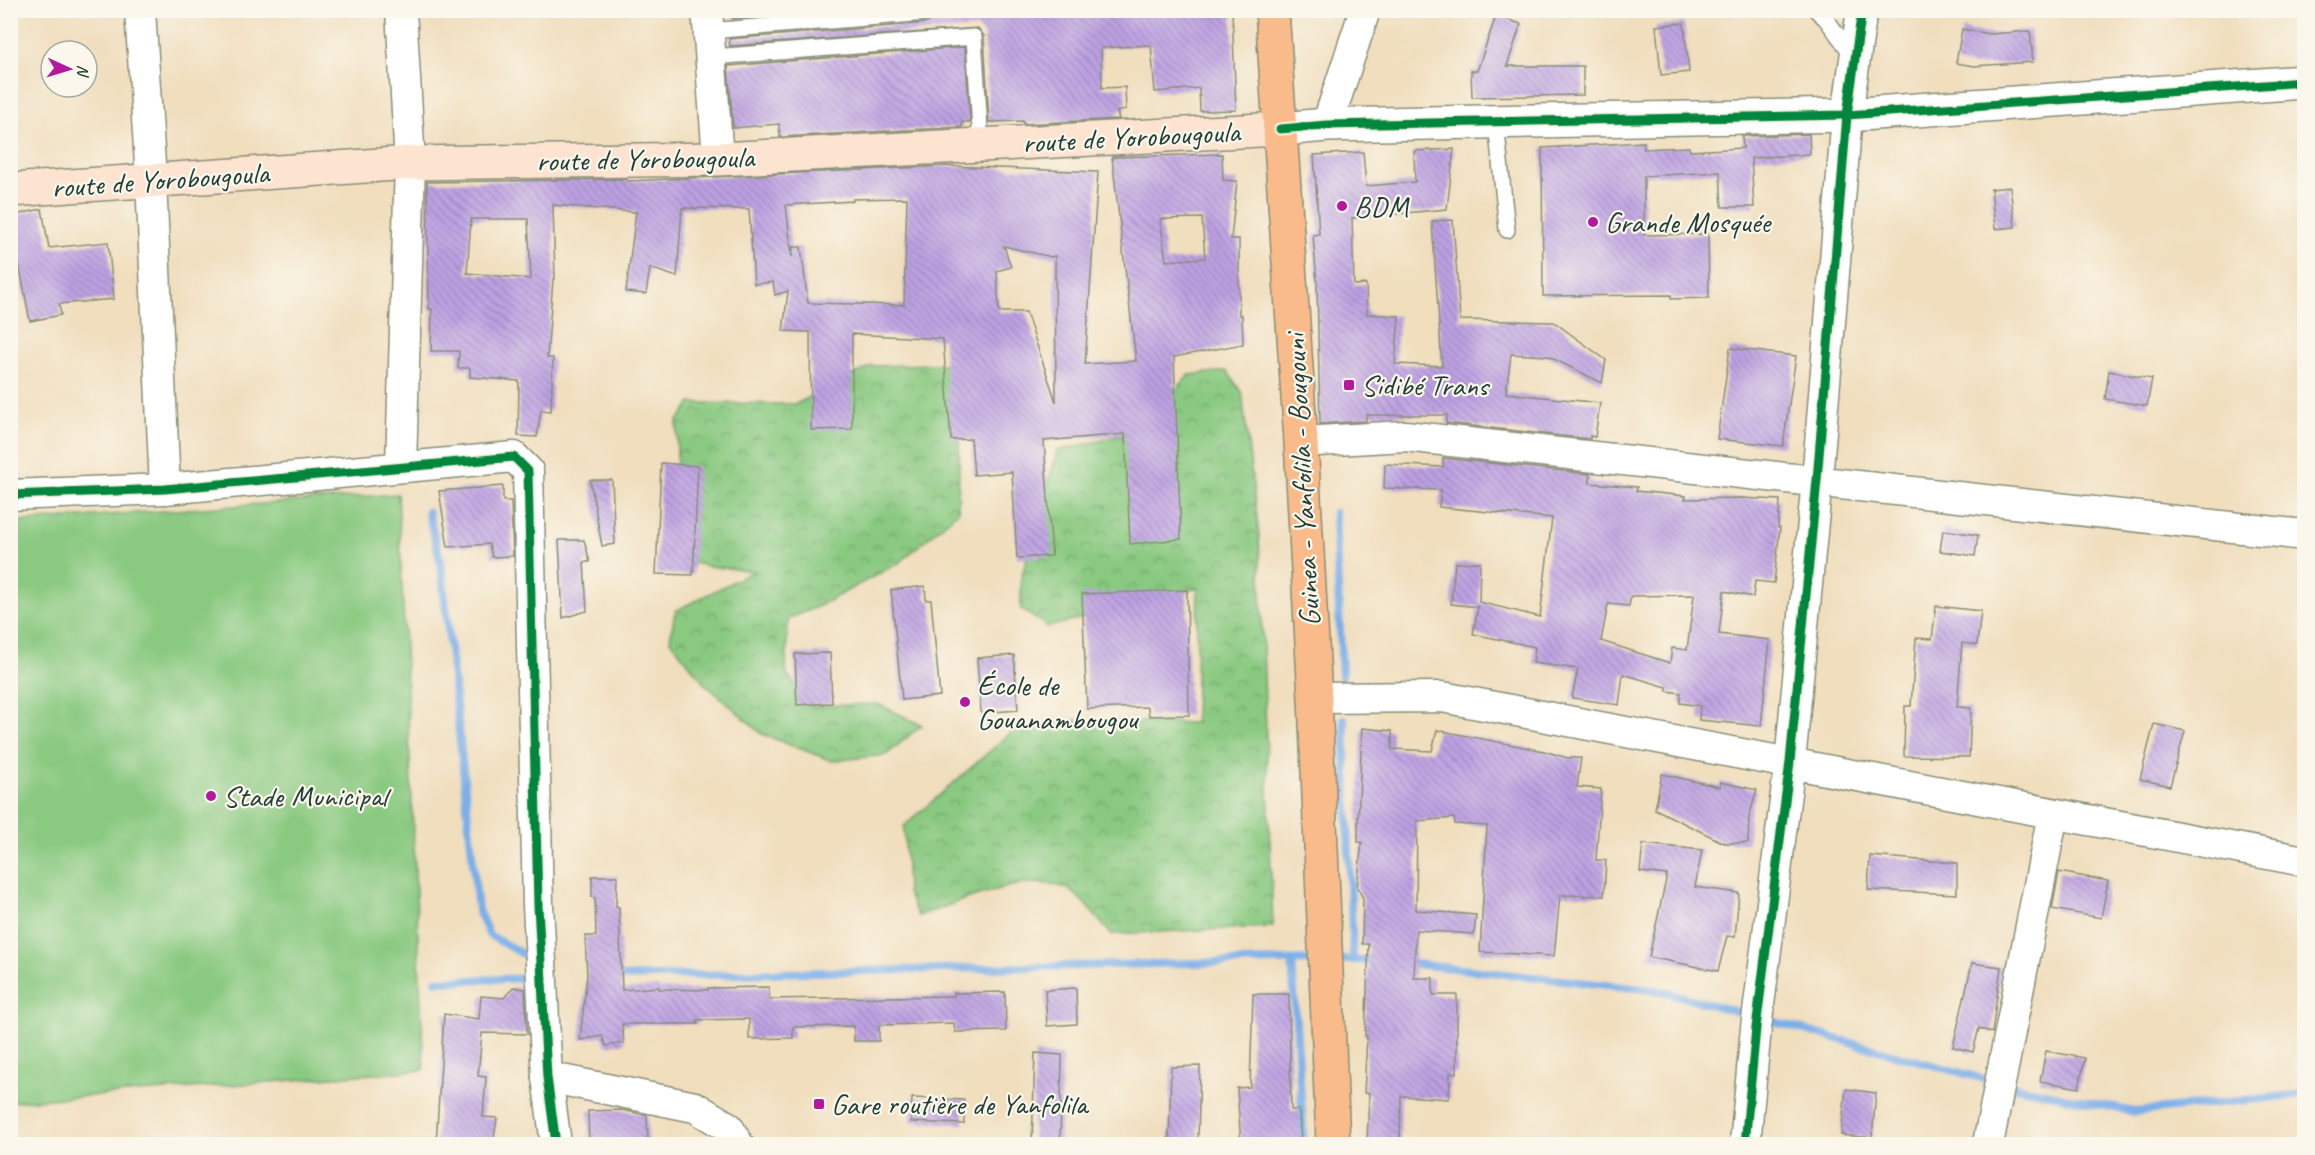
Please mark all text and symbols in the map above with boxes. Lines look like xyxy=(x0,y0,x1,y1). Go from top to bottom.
north arrow xyxy=(39,39,99,99)
text: N xyxy=(72,64,93,79)
street label: route de Yorobougoula xyxy=(1021,112,1243,162)
street label: route de Yorobougoula xyxy=(536,138,756,180)
street label: route de Yorobougoula xyxy=(50,153,272,207)
place label: BDM xyxy=(1354,187,1410,225)
marker: BDM xyxy=(1335,199,1349,213)
place label: Grande Mosquée xyxy=(1605,203,1772,241)
marker: Grande Mosquée xyxy=(1586,215,1600,229)
street label: Guinea - Yanfolila - Bougouni xyxy=(1275,329,1329,627)
place label: Sidibé Trans xyxy=(1361,366,1491,404)
marker: Sidibé Trans xyxy=(1342,378,1356,392)
place label: École de Gouanambougou xyxy=(977,666,1140,738)
marker: École de Gouanambougou xyxy=(958,695,972,709)
place label: Stade Municipal xyxy=(223,777,392,815)
marker: Stade Municipal xyxy=(204,789,218,803)
place label: Gare routière de Yanfolila xyxy=(831,1085,1090,1123)
marker: Gare routière de Yanfolila xyxy=(812,1097,826,1111)

